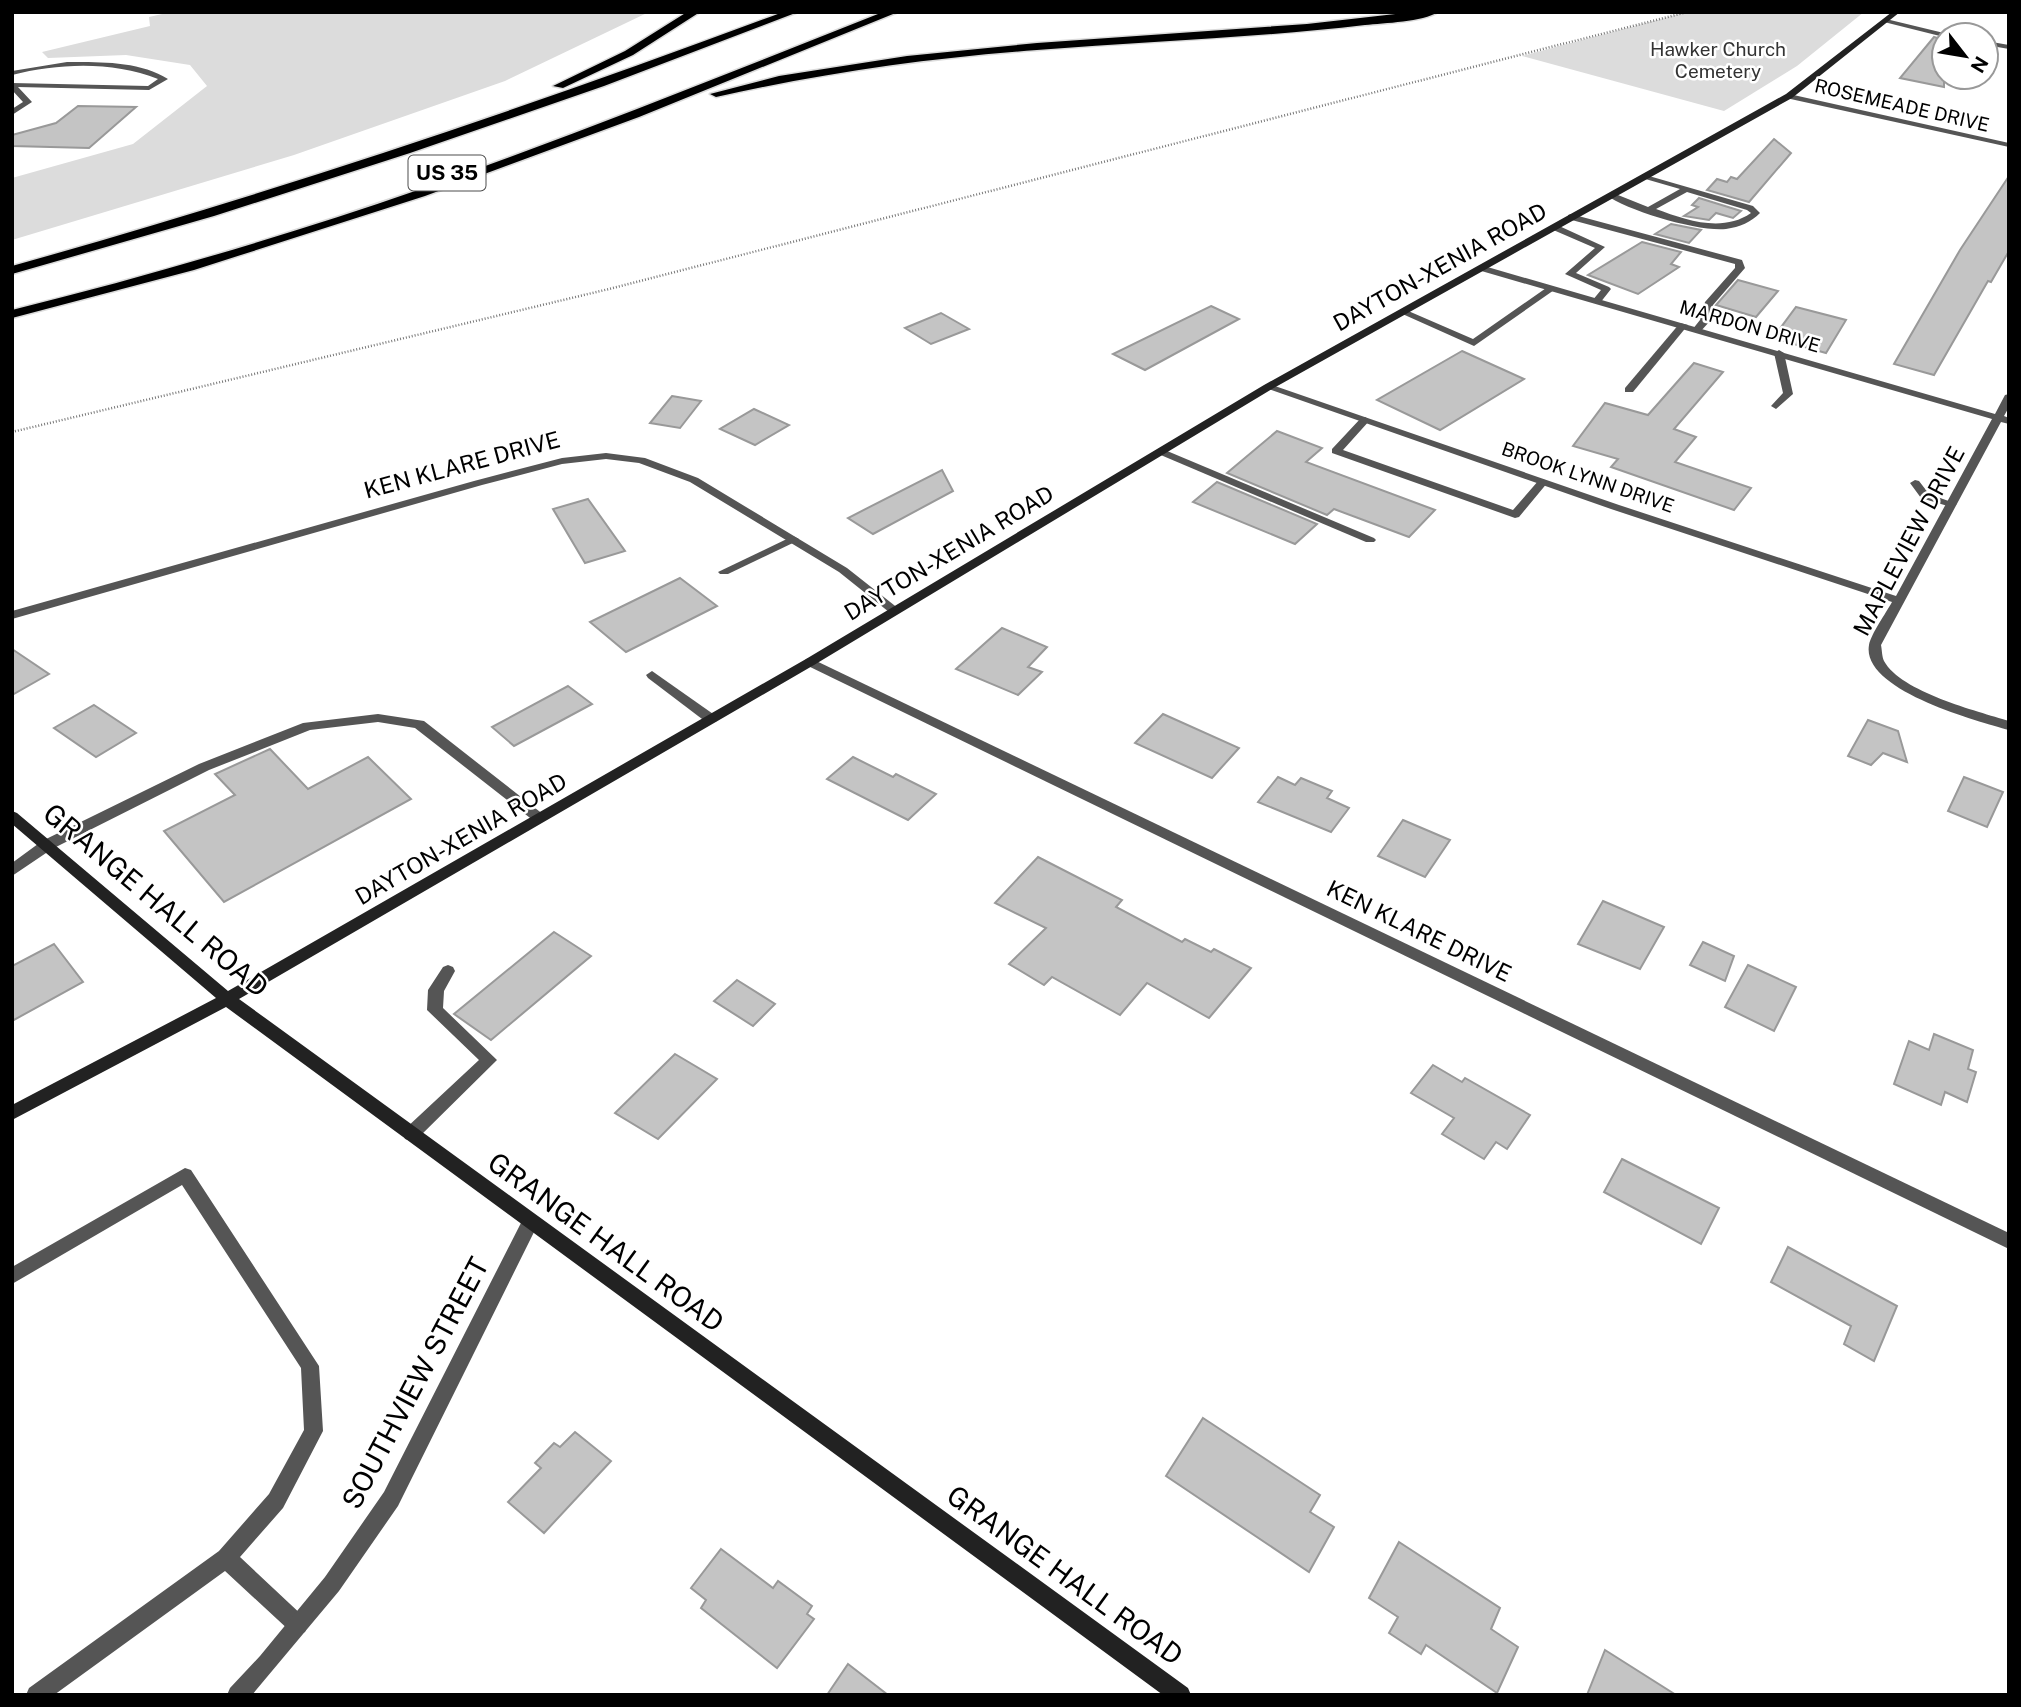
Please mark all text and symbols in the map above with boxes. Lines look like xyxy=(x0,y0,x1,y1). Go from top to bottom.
north arrow xyxy=(1930,21,2000,91)
park label: Hawker Church Cemetery xyxy=(1650,38,1786,82)
text: N xyxy=(1966,53,1993,77)
street label: ROSEMEADE DRIVE xyxy=(1812,74,1992,136)
road number: US 35 xyxy=(408,156,486,190)
street label: DAYTON-XENIA ROAD xyxy=(1328,197,1551,336)
street label: MARDON DRIVE xyxy=(1677,295,1823,357)
street label: KEN KLARE DRIVE xyxy=(361,425,563,504)
street label: BROOK LYNN DRIVE xyxy=(1499,437,1677,517)
street label: MAPLEVIEW DRIVE xyxy=(1847,441,1970,640)
street label: DAYTON-XENIA ROAD xyxy=(839,479,1058,626)
street label: DAYTON-XENIA ROAD xyxy=(350,767,571,910)
street label: GRANGE HALL ROAD xyxy=(37,796,275,1003)
street label: KEN KLARE DRIVE xyxy=(1323,874,1516,987)
street label: GRANGE HALL ROAD xyxy=(482,1145,731,1338)
street label: SOUTHVIEW STREET xyxy=(334,1251,495,1514)
street label: GRANGE HALL ROAD xyxy=(941,1478,1190,1671)

